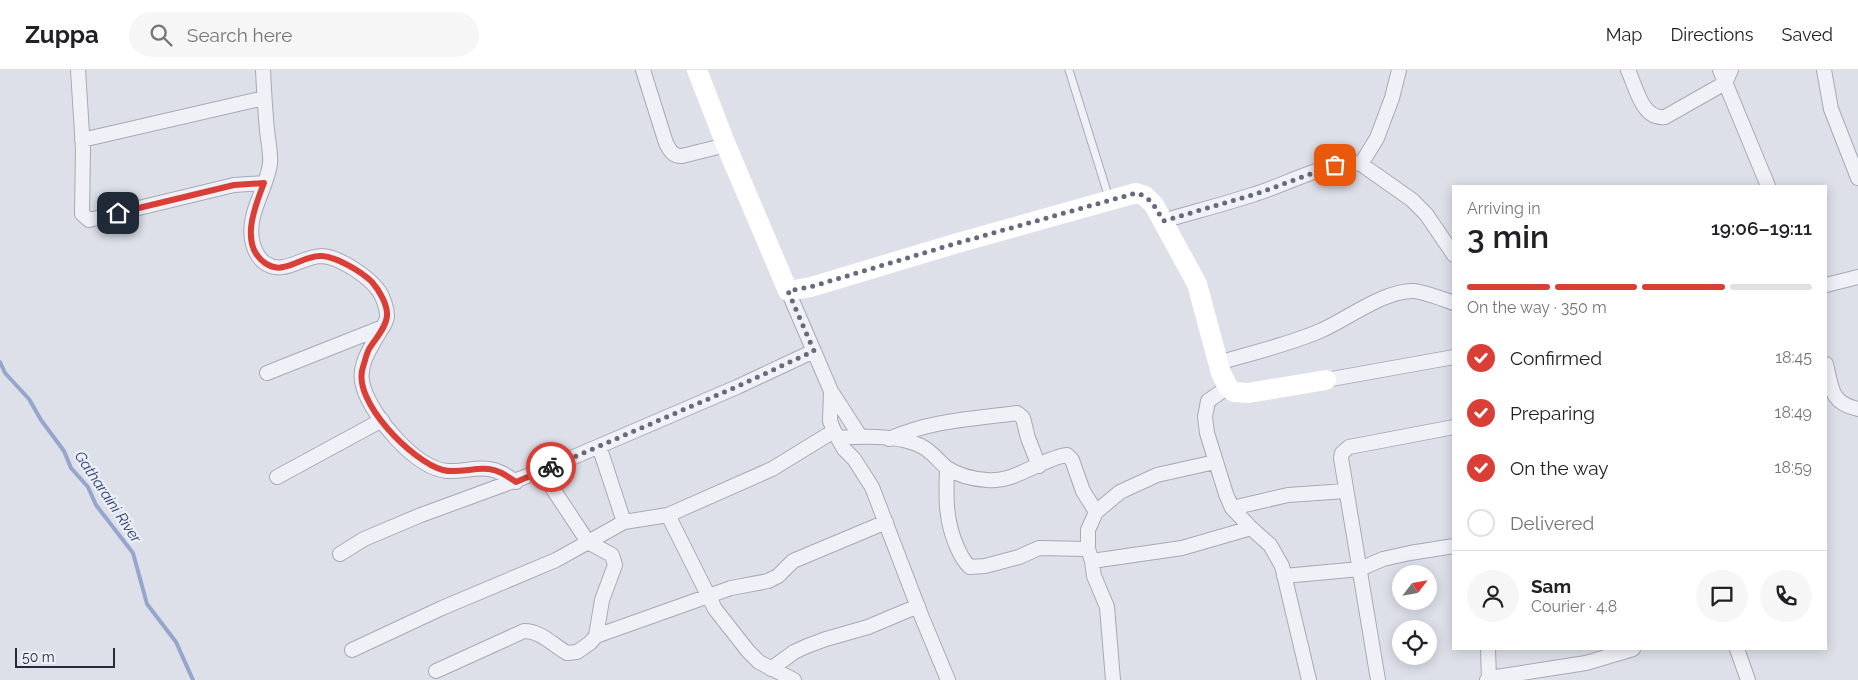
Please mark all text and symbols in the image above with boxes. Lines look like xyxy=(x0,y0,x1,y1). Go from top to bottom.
search box xyxy=(129,12,479,57)
text: Zuppa xyxy=(25,20,99,49)
icon: search xyxy=(147,21,175,49)
text: Search here xyxy=(187,24,292,46)
text: Map xyxy=(1606,24,1642,45)
text: Directions xyxy=(1670,24,1754,45)
text: Saved xyxy=(1782,24,1833,45)
pin xyxy=(1314,144,1356,186)
icon: bag xyxy=(1321,151,1349,179)
pin xyxy=(97,192,139,234)
icon: home xyxy=(104,199,132,227)
text: Arriving in xyxy=(1467,199,1541,218)
text: 19:06–19:11 xyxy=(1711,217,1812,239)
text: 3 min xyxy=(1467,218,1549,255)
text: On the way · 350 m xyxy=(1467,298,1607,317)
icon: check xyxy=(1467,344,1495,372)
text: Confirmed xyxy=(1510,347,1602,369)
text: 18:45 xyxy=(1775,348,1812,367)
icon: check xyxy=(1467,399,1495,427)
text: Preparing xyxy=(1510,402,1595,424)
text: 18:49 xyxy=(1775,403,1812,422)
courier xyxy=(526,442,576,492)
water label: Gatharaini River xyxy=(71,448,146,547)
icon: bike xyxy=(537,453,565,481)
icon: check xyxy=(1467,454,1495,482)
text: On the way xyxy=(1510,457,1609,479)
text: 18:59 xyxy=(1775,458,1812,477)
text: Delivered xyxy=(1510,512,1594,534)
north arrow xyxy=(1392,565,1438,610)
map controls xyxy=(1392,565,1437,665)
button: person xyxy=(1467,570,1519,622)
button: chat xyxy=(1696,570,1748,622)
button: phone xyxy=(1760,570,1812,622)
text: Sam xyxy=(1531,575,1571,597)
text: Courier · 4.8 xyxy=(1531,597,1617,616)
button: locate xyxy=(1392,620,1437,665)
scale bar xyxy=(15,645,115,668)
text: 50 m xyxy=(22,649,55,665)

